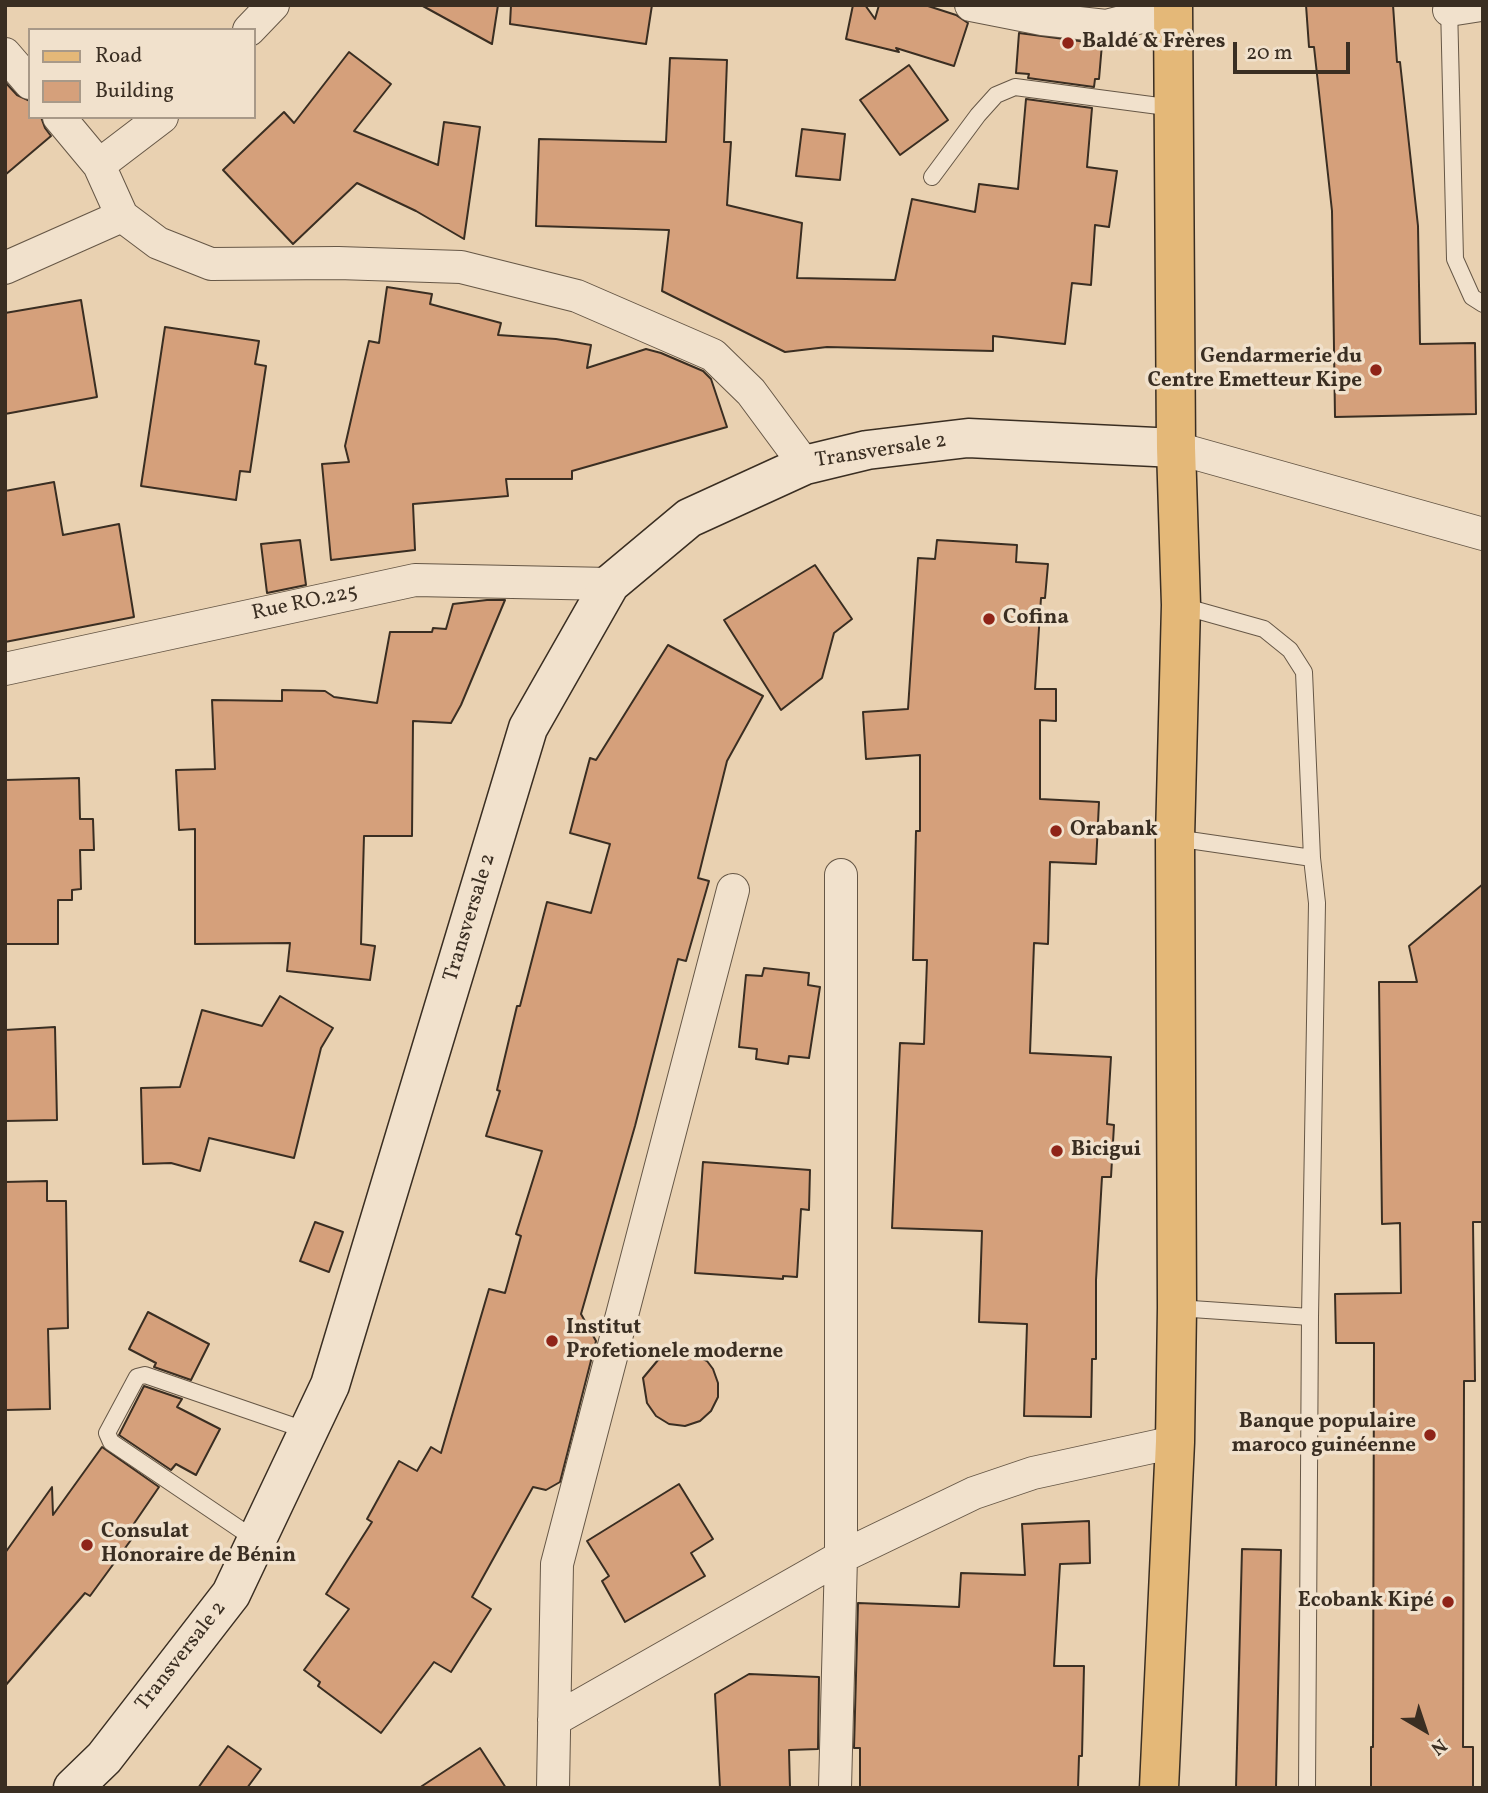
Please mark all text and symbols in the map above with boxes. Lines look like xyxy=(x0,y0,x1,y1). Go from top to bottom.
legend xyxy=(28,28,256,119)
scale bar xyxy=(1236,28,1353,72)
place label: Baldé & Frères xyxy=(1082,30,1226,56)
marker: Baldé & Frères xyxy=(1060,35,1076,51)
text: 20 m xyxy=(1246,39,1292,68)
text: Road xyxy=(95,42,142,71)
text: Building xyxy=(95,77,174,106)
place label: Gendarmerie du Centre Emetteur Kipe xyxy=(1148,345,1362,395)
marker: Gendarmerie du Centre Emetteur Kipe xyxy=(1368,362,1384,378)
street label: Transversale 2 xyxy=(814,429,948,475)
street label: Rue RO.225 xyxy=(250,581,360,627)
place label: Cofina xyxy=(1003,606,1069,632)
marker: Cofina xyxy=(981,611,997,627)
place label: Orabank xyxy=(1070,818,1158,844)
marker: Orabank xyxy=(1048,823,1064,839)
street label: Transversale 2 xyxy=(440,851,502,985)
place label: Bicigui xyxy=(1071,1138,1141,1164)
marker: Bicigui xyxy=(1049,1143,1065,1159)
place label: Institut Profetionele moderne xyxy=(566,1316,783,1366)
marker: Institut Profetionele moderne xyxy=(544,1333,560,1349)
place label: Banque populaire maroco guinéenne xyxy=(1231,1410,1416,1460)
marker: Banque populaire maroco guinéenne xyxy=(1422,1427,1438,1443)
place label: Consulat Honoraire de Bénin xyxy=(101,1520,296,1570)
marker: Consulat Honoraire de Bénin xyxy=(79,1537,95,1553)
place label: Ecobank Kipé xyxy=(1298,1589,1434,1615)
marker: Ecobank Kipé xyxy=(1440,1594,1456,1610)
street label: Transversale 2 xyxy=(131,1597,233,1717)
north arrow xyxy=(1390,1695,1460,1765)
text: N xyxy=(1425,1732,1452,1761)

